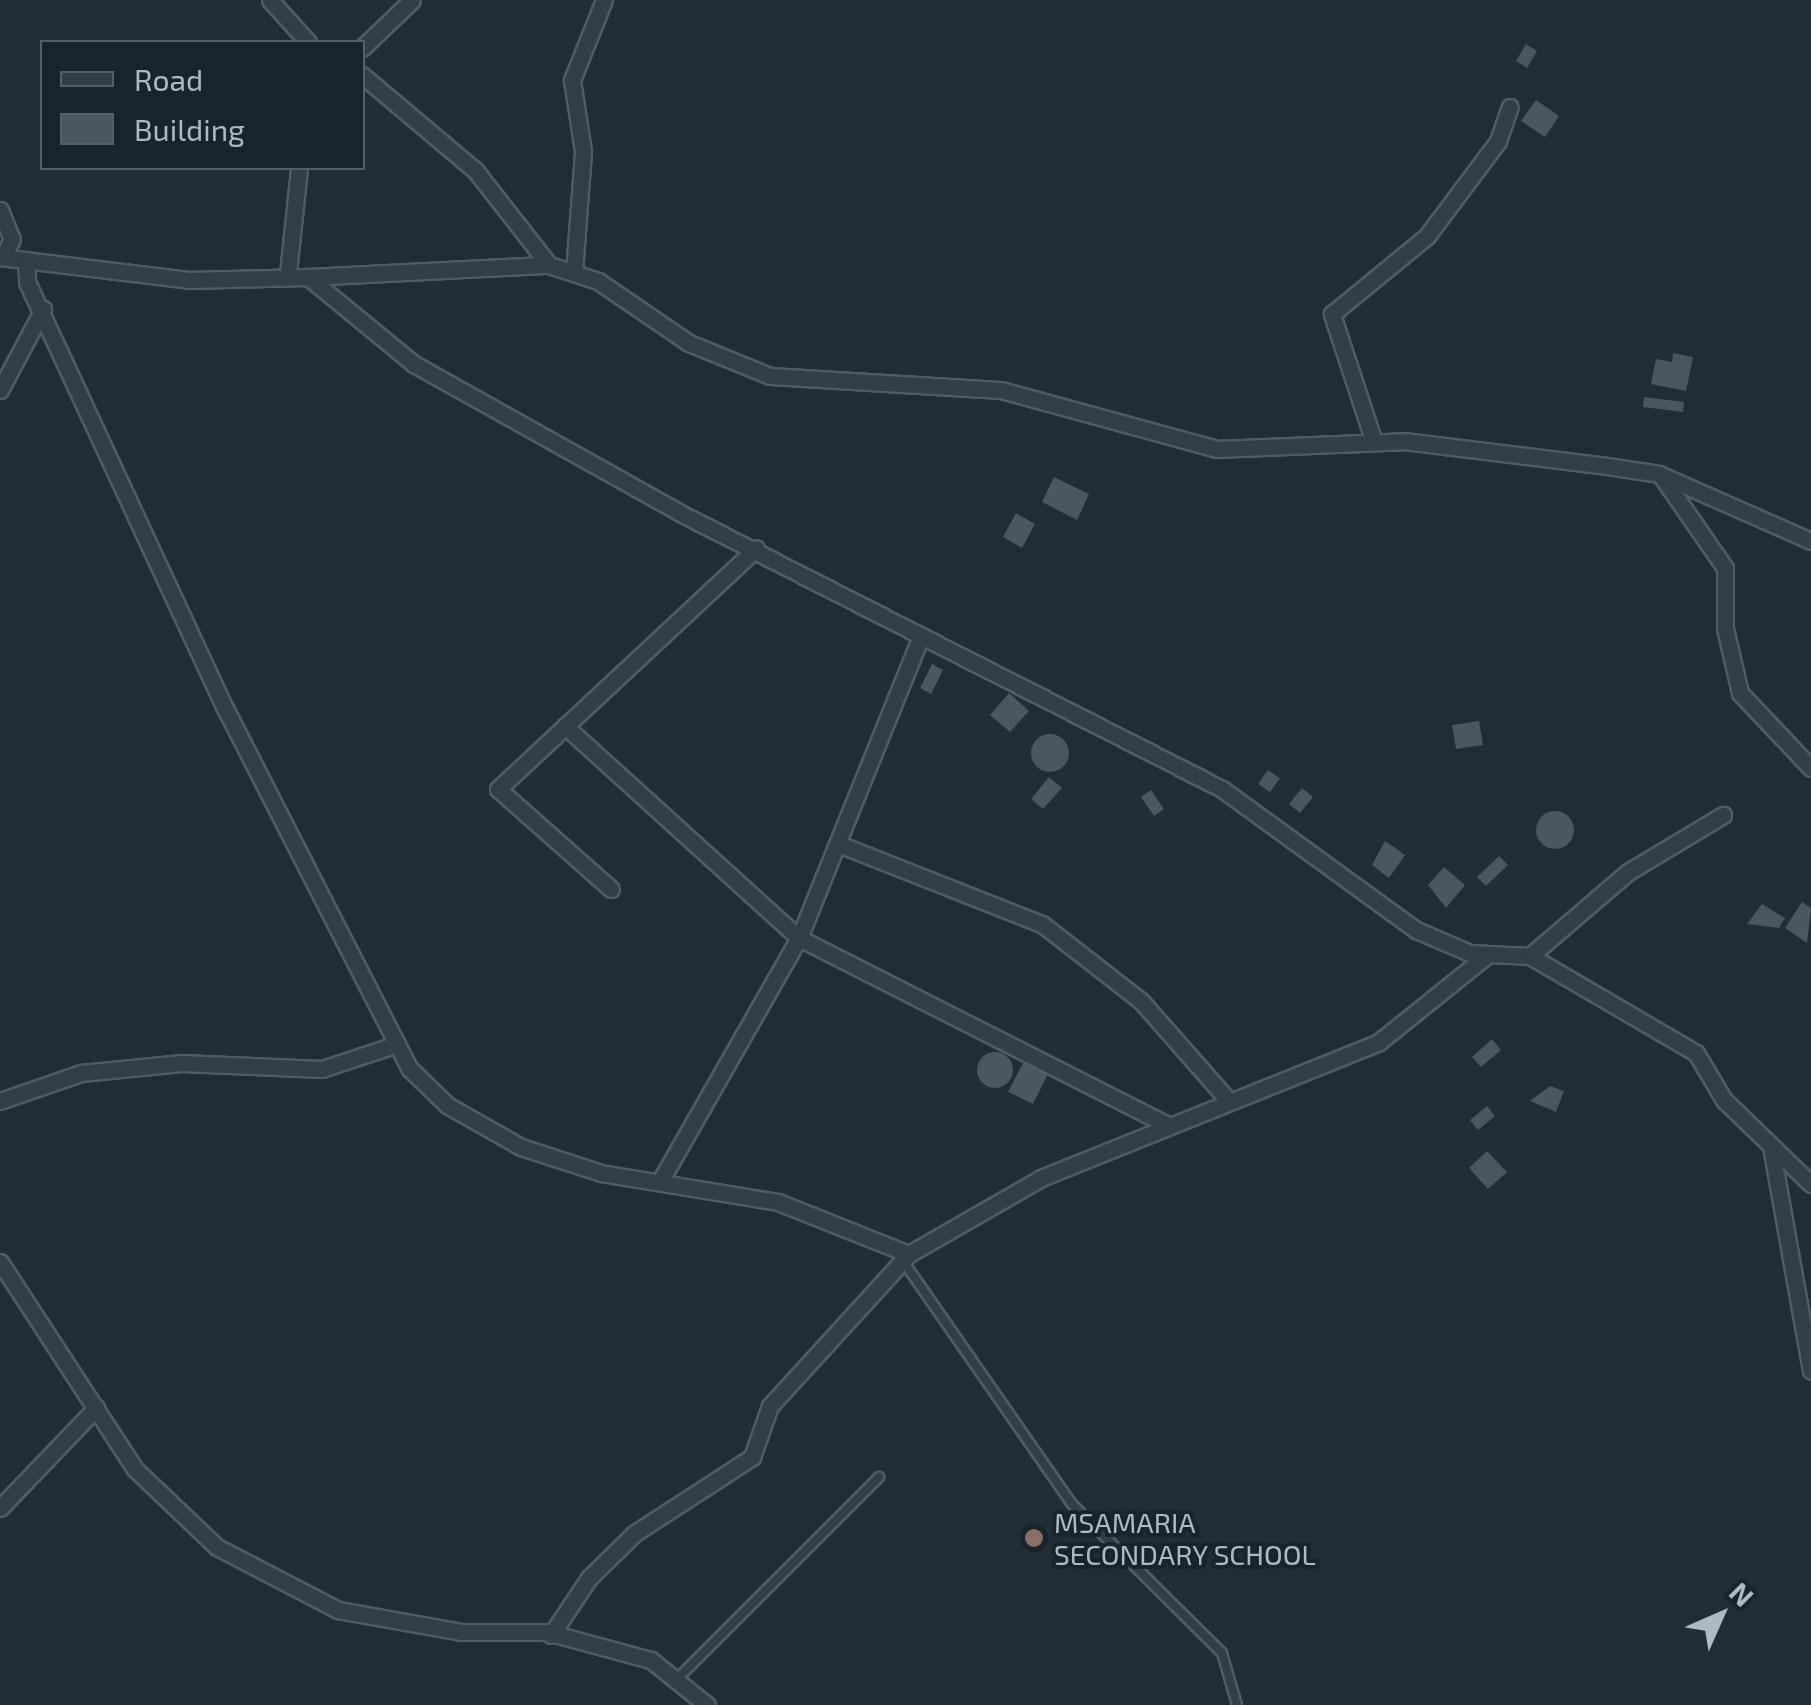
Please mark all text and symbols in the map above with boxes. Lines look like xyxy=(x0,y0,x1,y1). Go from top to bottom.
legend xyxy=(40,40,365,170)
text: Road xyxy=(134,61,203,97)
text: Building xyxy=(134,111,245,147)
place label: MSAMARIA SECONDARY SCHOOL xyxy=(1054,1505,1317,1571)
marker: MSAMARIA SECONDARY SCHOOL xyxy=(1023,1527,1045,1549)
north arrow xyxy=(1671,1565,1771,1665)
text: N xyxy=(1723,1575,1761,1613)

